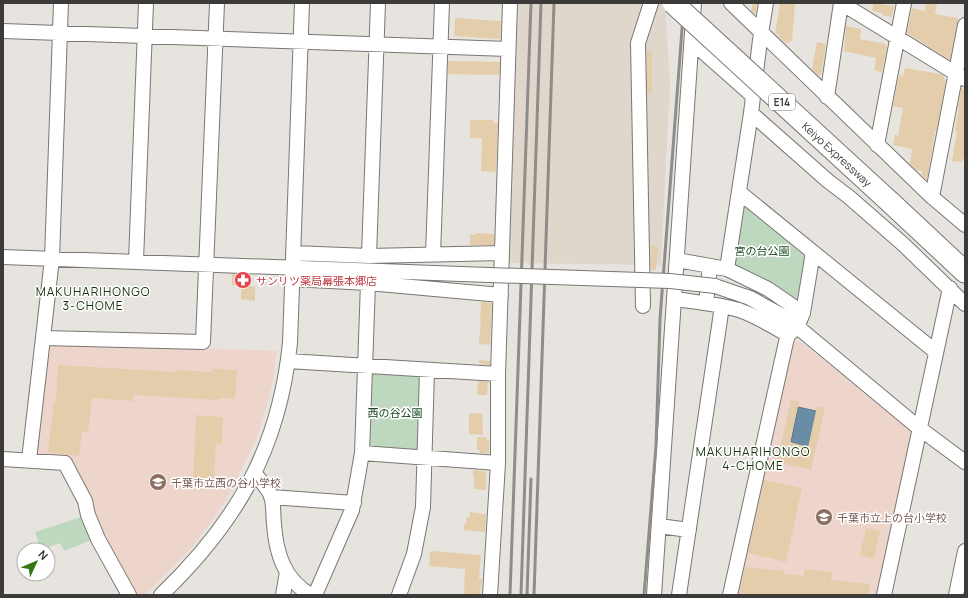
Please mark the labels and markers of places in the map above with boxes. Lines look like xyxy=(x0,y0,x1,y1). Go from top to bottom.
pharmacy icon: サンリツ薬局幕張本郷店 xyxy=(233,270,253,290)
place label: サンリツ薬局幕張本郷店 xyxy=(256,273,377,288)
school or university icon: 千葉市立西の谷小学校 xyxy=(148,472,168,492)
place label: 千葉市立西の谷小学校 xyxy=(171,475,281,490)
school or university icon: 千葉市立上の台小学校 xyxy=(814,507,834,527)
place label: 千葉市立上の台小学校 xyxy=(837,510,947,525)

